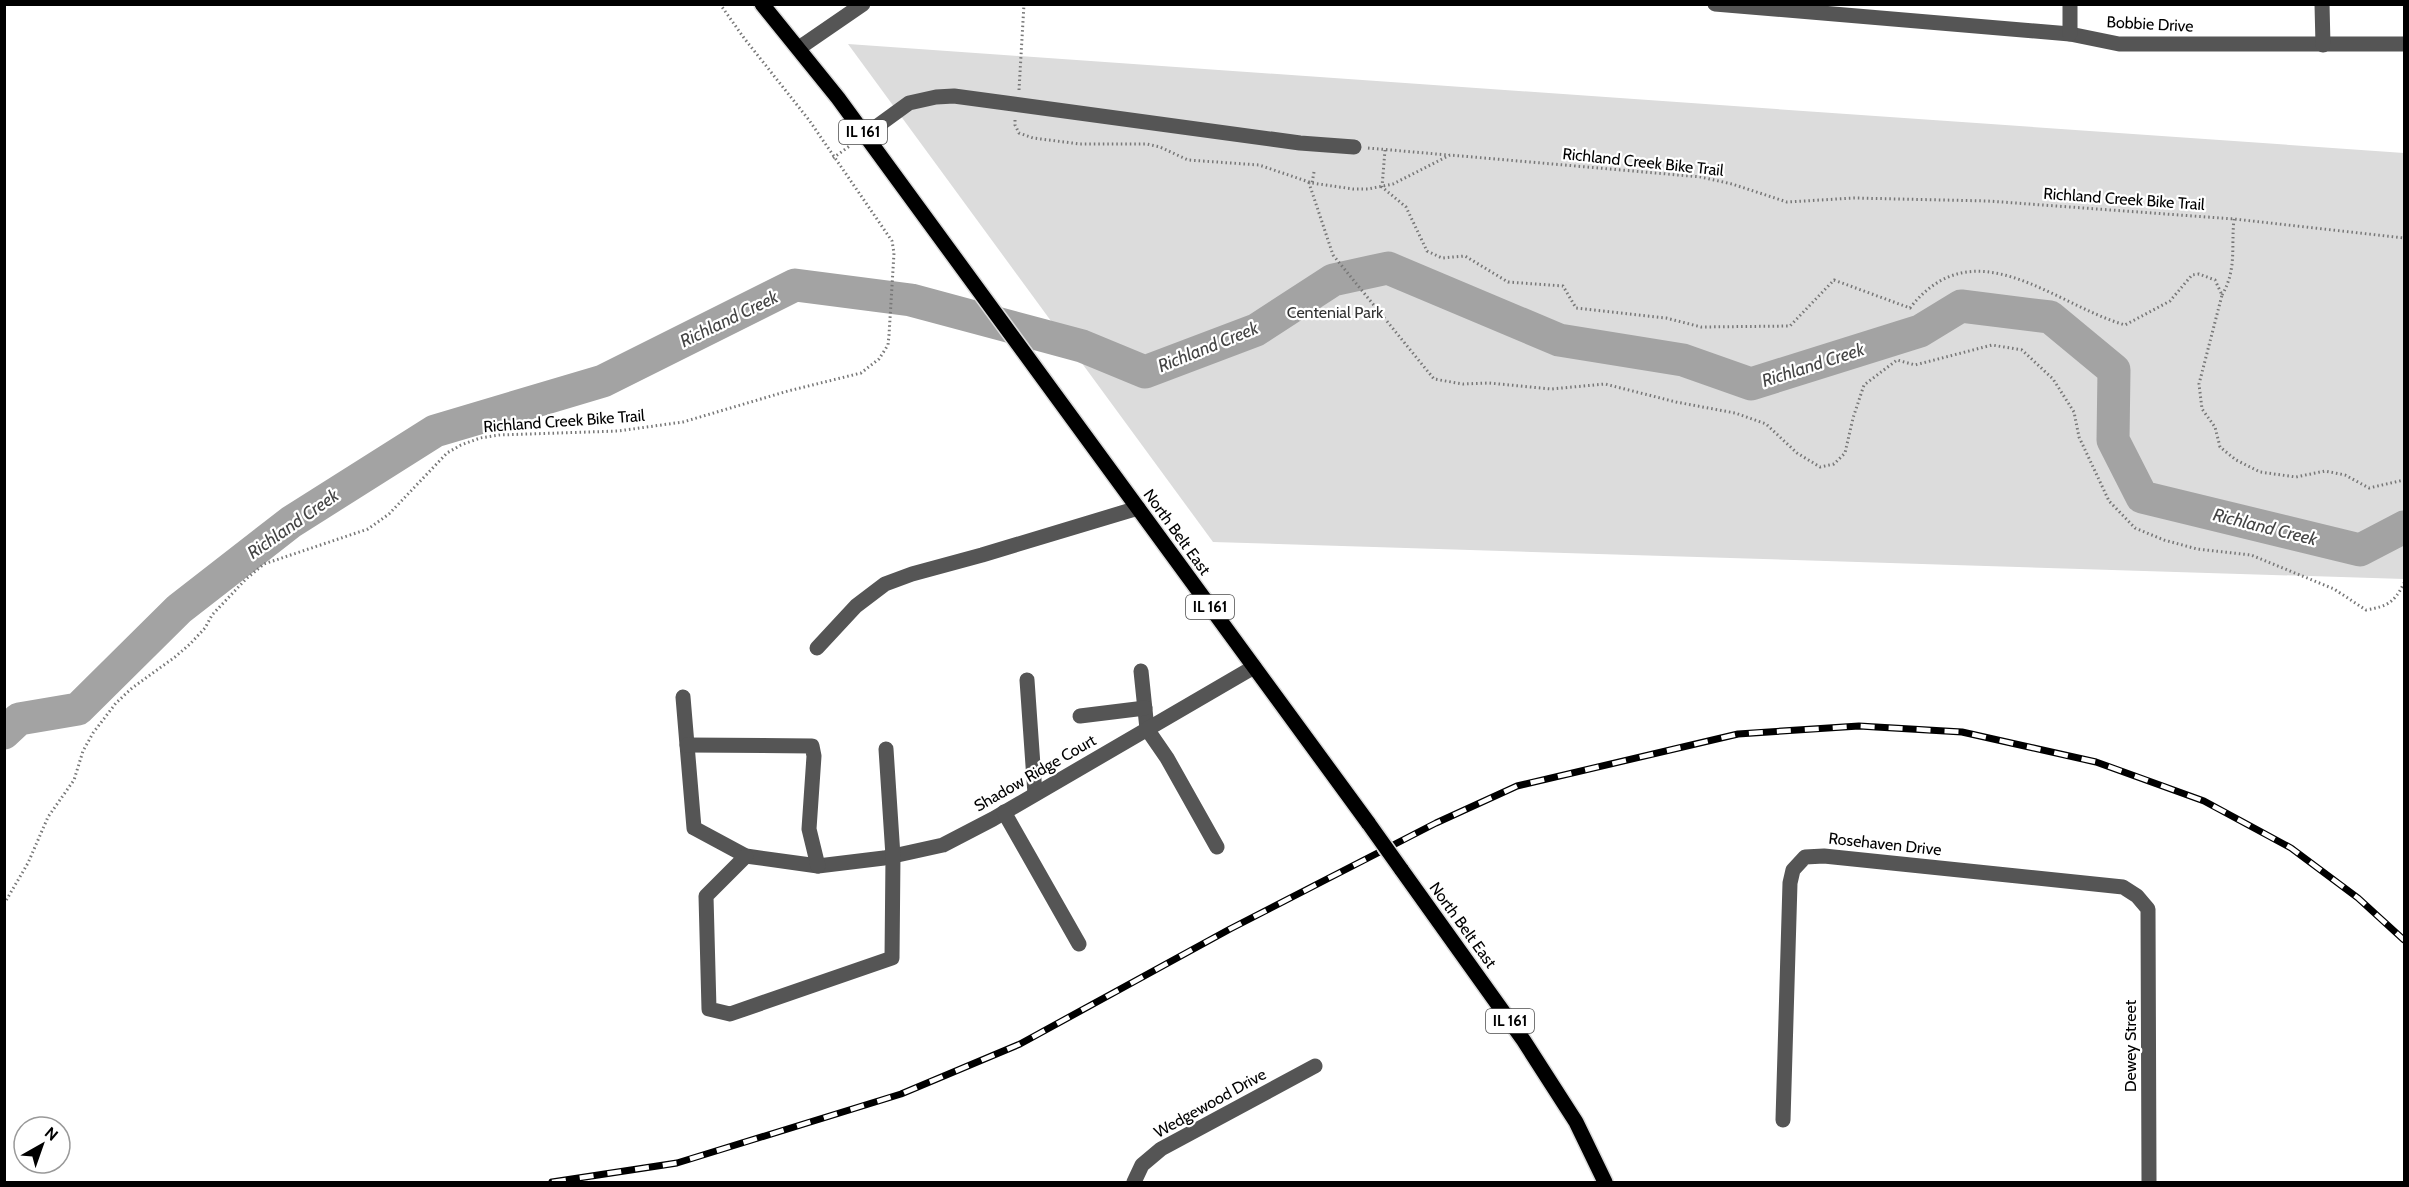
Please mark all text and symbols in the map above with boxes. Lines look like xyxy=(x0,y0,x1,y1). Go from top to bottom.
street label: Bobbie Drive xyxy=(2106,12,2194,36)
road number: IL 161 xyxy=(839,120,887,144)
street label: Richland Creek Bike Trail xyxy=(1562,144,1725,180)
street label: Richland Creek Bike Trail xyxy=(2043,184,2206,214)
water label: Richland Creek xyxy=(676,285,783,352)
park label: Centenial Park xyxy=(1287,303,1384,322)
water label: Richland Creek xyxy=(1155,316,1263,377)
water label: Richland Creek xyxy=(1759,338,1868,392)
street label: Richland Creek Bike Trail xyxy=(483,406,646,436)
water label: Richland Creek xyxy=(243,484,344,564)
street label: North Belt East xyxy=(1139,485,1215,579)
water label: Richland Creek xyxy=(2211,503,2321,551)
road number: IL 161 xyxy=(1186,595,1234,619)
street label: Shadow Ridge Court xyxy=(971,730,1100,816)
street label: Rosehaven Drive xyxy=(1828,829,1942,859)
street label: North Belt East xyxy=(1425,878,1501,972)
street label: Dewey Street xyxy=(2121,999,2140,1092)
road number: IL 161 xyxy=(1486,1009,1534,1033)
street label: Wedgewood Drive xyxy=(1151,1064,1269,1142)
north arrow xyxy=(12,1115,72,1175)
text: N xyxy=(41,1123,62,1145)

